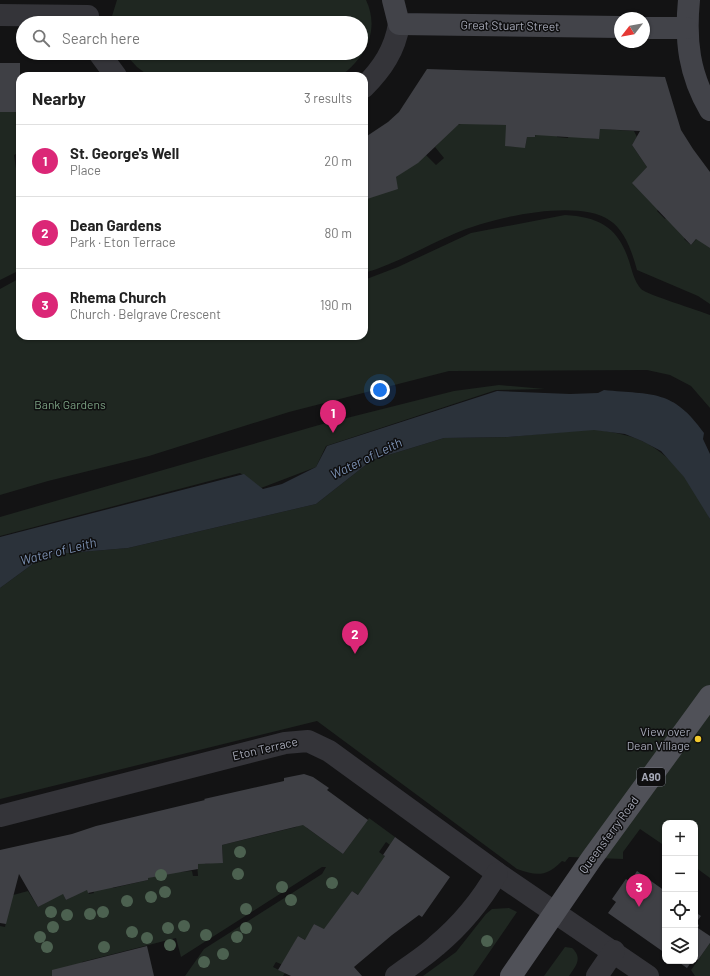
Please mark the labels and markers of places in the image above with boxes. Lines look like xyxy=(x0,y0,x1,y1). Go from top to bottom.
pin: 1 xyxy=(320,400,346,433)
pin: 2 xyxy=(342,621,368,654)
place label: View over Dean Village xyxy=(627,724,691,752)
marker: View over Dean Village xyxy=(693,734,703,744)
pin: 3 xyxy=(626,874,652,907)

